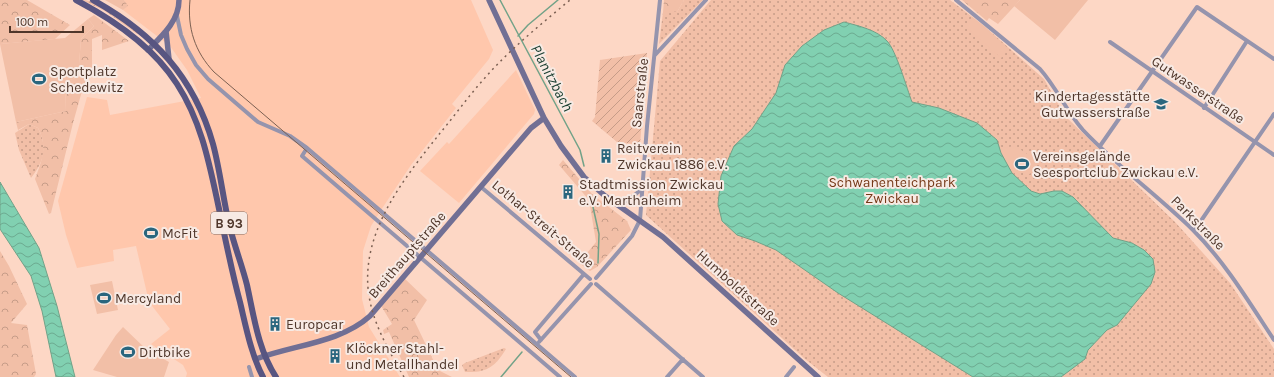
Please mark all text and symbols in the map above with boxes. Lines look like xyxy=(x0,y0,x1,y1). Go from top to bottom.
scale bar xyxy=(10,8,83,34)
text: 100 m xyxy=(16,15,48,29)
water label: Planitzbach xyxy=(527,42,577,114)
street label: Gutwasserstraße xyxy=(1148,53,1248,127)
street label: Saarstraße xyxy=(628,57,652,129)
place label: Sportplatz Schedewitz xyxy=(50,63,123,96)
sports icon: Sportplatz Schedewitz xyxy=(31,71,47,87)
place label: Kindertagesstätte Gutwasserstraße xyxy=(1035,88,1150,121)
school or university icon: Kindertagesstätte Gutwasserstraße xyxy=(1153,96,1169,112)
place label: Reitverein Zwickau 1886 e.V. xyxy=(617,140,728,173)
building icon: Reitverein Zwickau 1886 e.V. xyxy=(598,148,614,164)
place label: Vereinsgelände Seesportclub Zwickau e.V. xyxy=(1033,148,1198,181)
sports icon: Vereinsgelände Seesportclub Zwickau e.V. xyxy=(1014,156,1030,172)
park label: Schwanenteichpark Zwickau xyxy=(828,174,956,207)
street label: Lothar-Streit-Straße xyxy=(488,176,598,272)
place label: Stadtmission Zwickau e.V. Marthaheim xyxy=(579,176,723,209)
building icon: Stadtmission Zwickau e.V. Marthaheim xyxy=(560,184,576,200)
street label: Parkstraße xyxy=(1167,192,1229,254)
street label: Breithauptstraße xyxy=(365,208,449,302)
road number: B 93 xyxy=(211,212,247,234)
sports icon: McFit xyxy=(143,225,159,241)
place label: McFit xyxy=(162,225,198,242)
street label: Humboldtstraße xyxy=(693,246,783,330)
sports icon: Mercyland xyxy=(96,290,112,306)
place label: Mercyland xyxy=(115,290,181,307)
building icon: Europcar xyxy=(267,316,283,332)
place label: Europcar xyxy=(286,316,344,333)
place label: Klöckner Stahl- und Metallhandel xyxy=(346,340,458,373)
sports icon: Dirtbike xyxy=(120,344,136,360)
place label: Dirtbike xyxy=(139,344,190,361)
building icon: Klöckner Stahl- und Metallhandel xyxy=(327,348,343,364)

